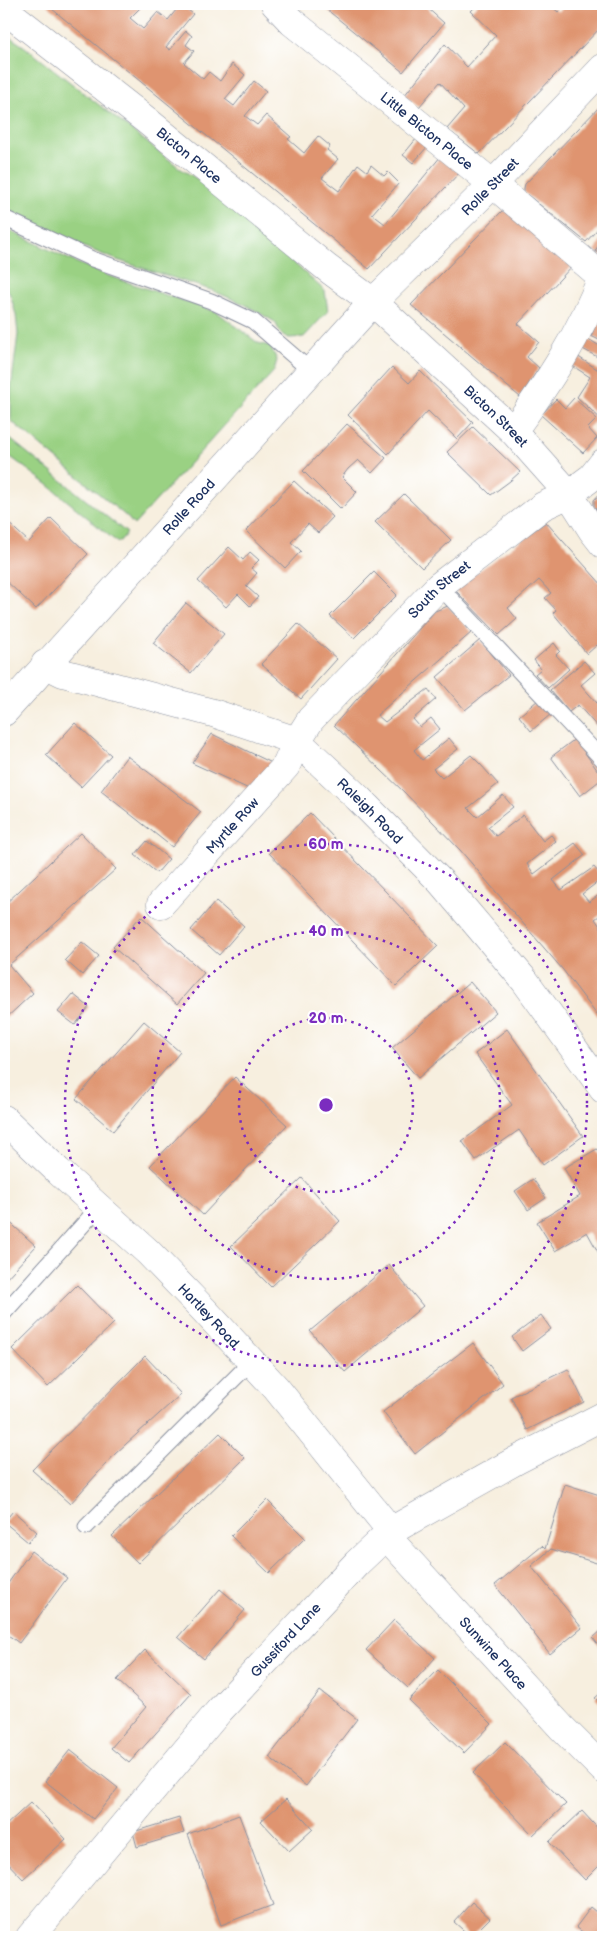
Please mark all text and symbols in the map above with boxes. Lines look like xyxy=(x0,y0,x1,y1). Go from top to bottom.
street label: Little Bicton Place xyxy=(377,88,477,173)
street label: Bicton Place xyxy=(153,124,225,187)
street label: Rolle Street xyxy=(458,153,523,219)
street label: Bicton Street xyxy=(460,382,532,451)
street label: Rolle Road xyxy=(159,475,218,539)
street label: South Street xyxy=(404,556,474,622)
street label: Raleigh Road xyxy=(334,774,407,847)
street label: Myrtle Row xyxy=(202,793,262,857)
text: 60 m xyxy=(308,835,344,854)
text: 40 m xyxy=(308,922,344,941)
text: 20 m xyxy=(309,1009,344,1028)
centre of rings xyxy=(317,1096,335,1114)
street label: Hartley Road xyxy=(174,1280,243,1351)
street label: Gussiford Lane xyxy=(247,1599,324,1681)
street label: Sunwine Place xyxy=(456,1613,531,1693)

